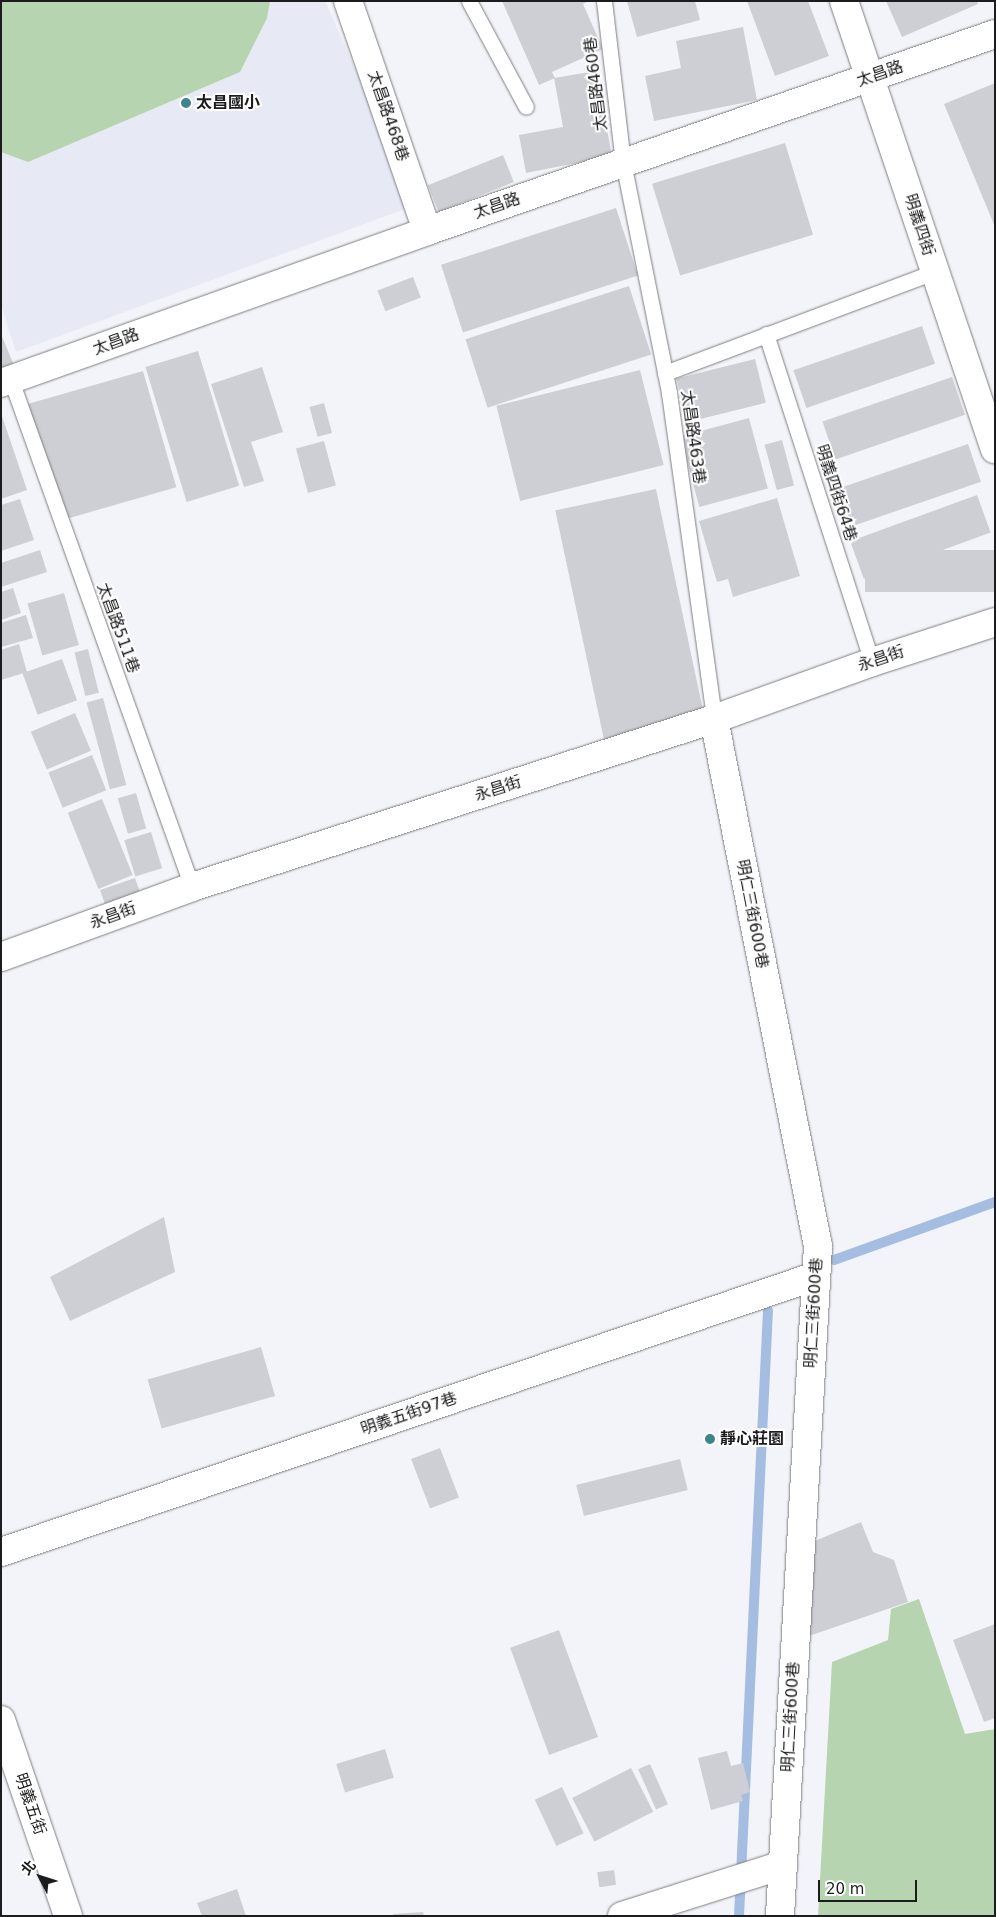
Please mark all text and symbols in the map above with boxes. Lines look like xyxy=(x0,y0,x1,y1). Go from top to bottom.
street label: 太昌路460巷 xyxy=(581,36,611,132)
street label: 太昌路 xyxy=(854,57,906,91)
street label: 太昌路468巷 xyxy=(364,68,412,164)
place label: 太昌國小 xyxy=(196,93,260,113)
marker: 太昌國小 xyxy=(180,97,192,109)
street label: 太昌路 xyxy=(471,189,523,223)
street label: 明義四街 xyxy=(900,192,938,258)
street label: 太昌路 xyxy=(90,325,142,359)
street label: 太昌路463巷 xyxy=(677,389,709,485)
street label: 明義四街64巷 xyxy=(811,442,861,544)
street label: 太昌路511巷 xyxy=(93,580,143,676)
street label: 永昌街 xyxy=(855,642,907,676)
street label: 永昌街 xyxy=(472,772,524,806)
street label: 明仁三街600巷 xyxy=(732,858,772,970)
street label: 永昌街 xyxy=(87,899,139,933)
street label: 明仁三街600巷 xyxy=(802,1257,826,1369)
street label: 明義五街97巷 xyxy=(358,1389,460,1439)
place label: 靜心莊園 xyxy=(720,1429,784,1449)
marker: 靜心莊園 xyxy=(704,1433,716,1445)
street label: 明仁三街600巷 xyxy=(779,1661,803,1773)
street label: 明義五街 xyxy=(11,1771,49,1837)
north arrow xyxy=(15,1852,65,1902)
text: 北 xyxy=(18,1857,39,1878)
scale bar xyxy=(821,1870,920,1902)
text: 20 m xyxy=(826,1880,864,1898)

